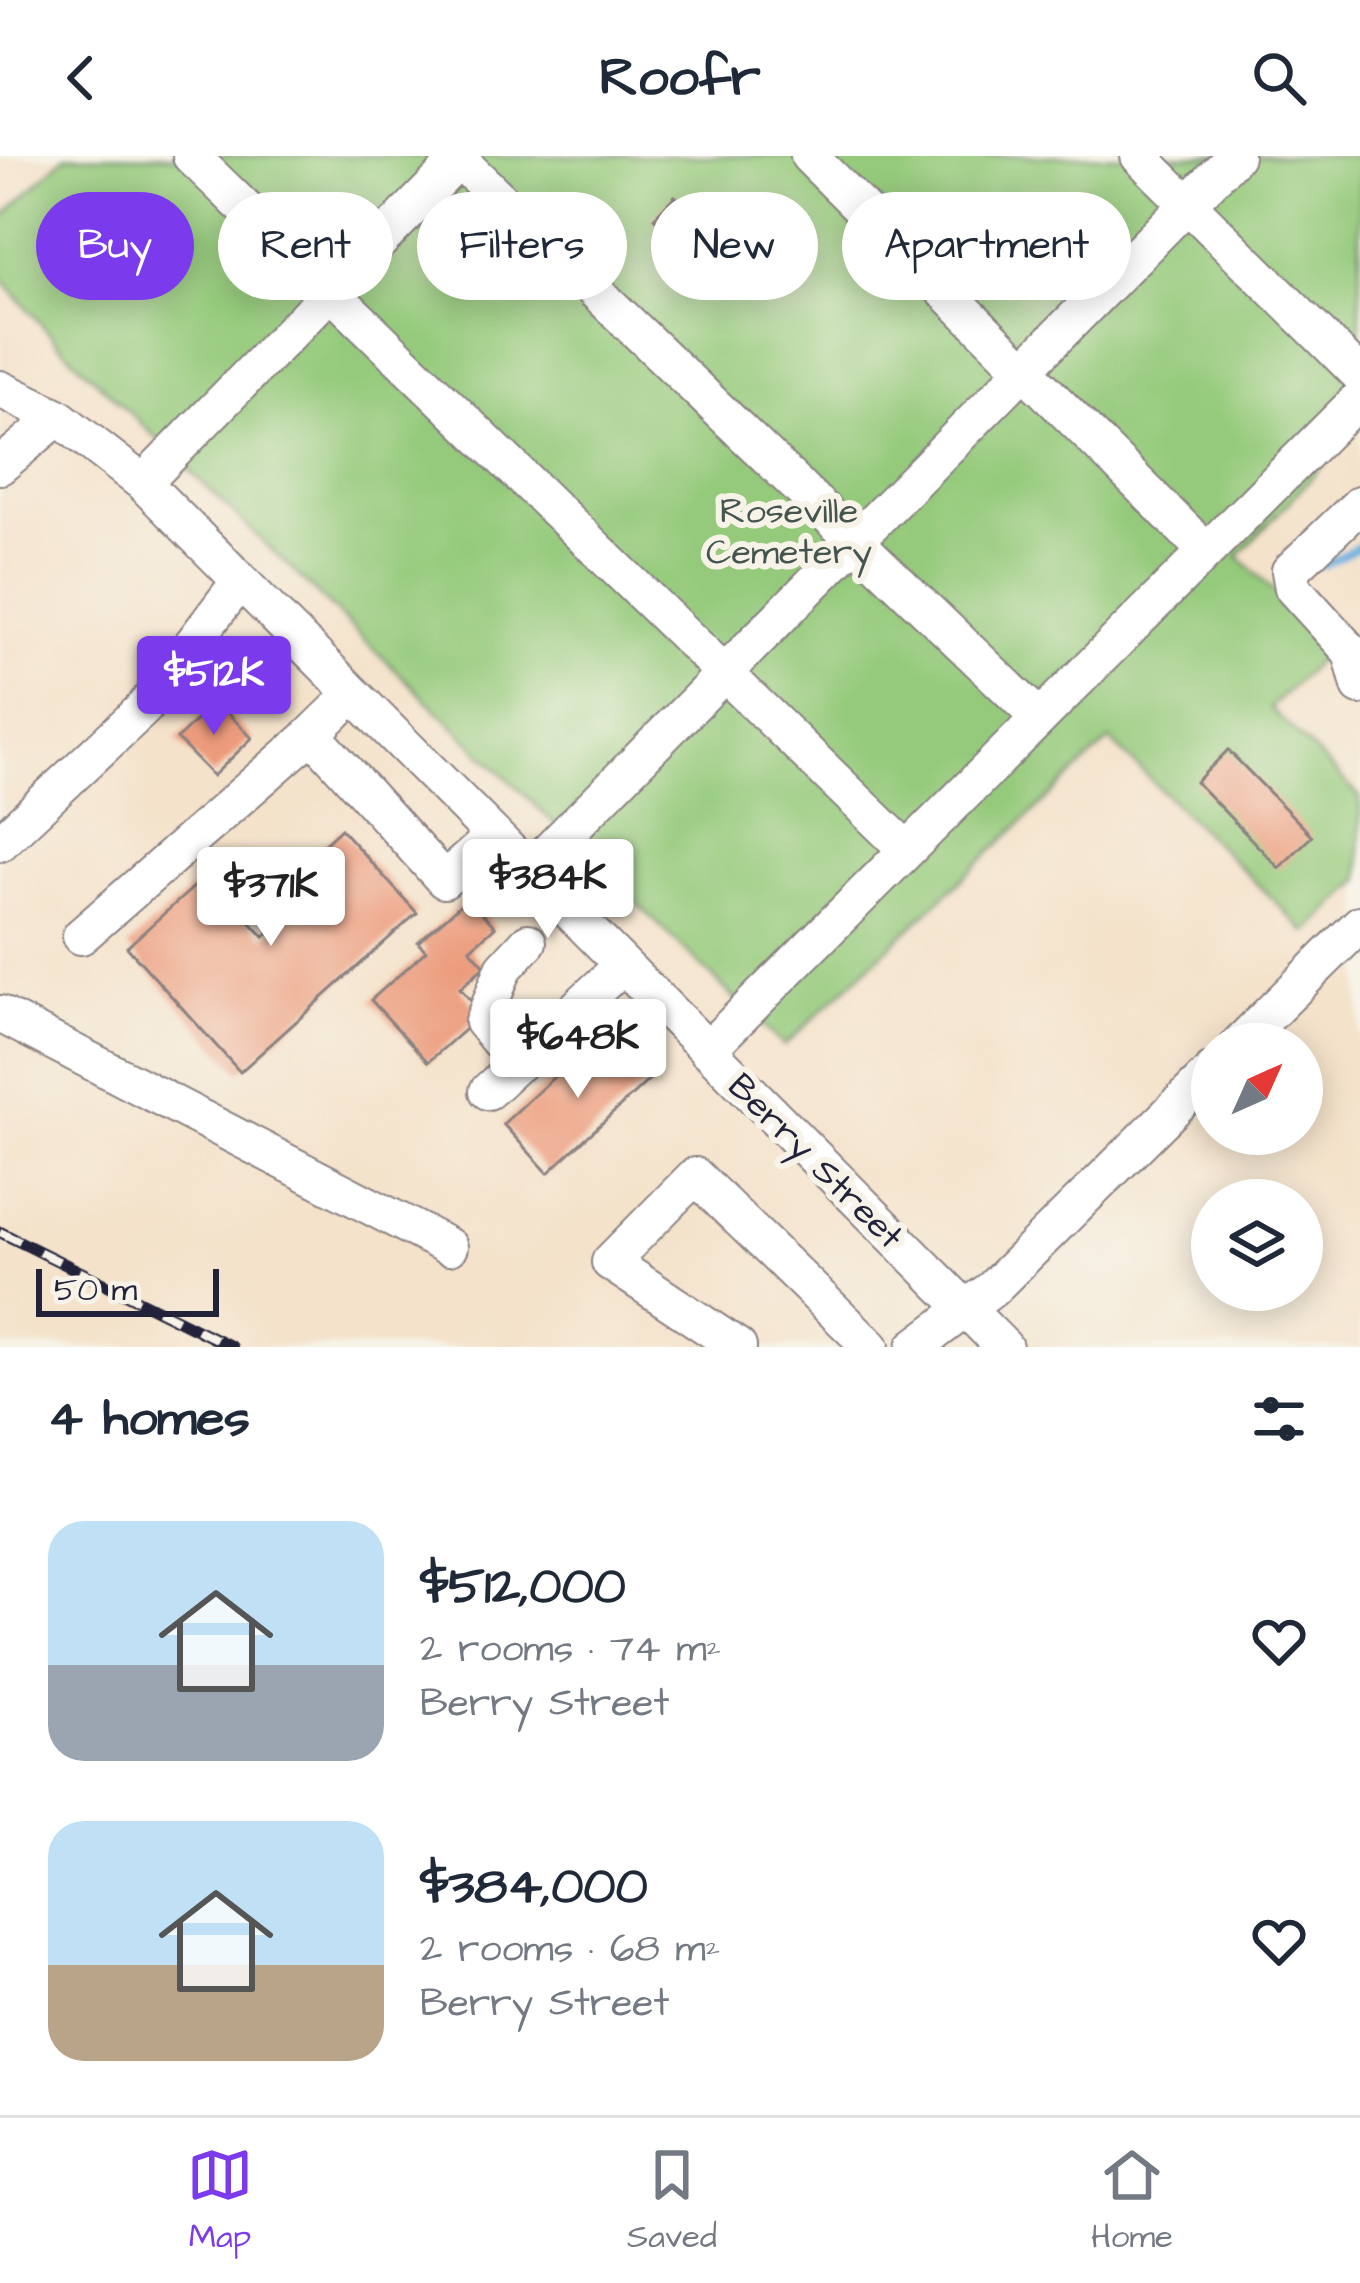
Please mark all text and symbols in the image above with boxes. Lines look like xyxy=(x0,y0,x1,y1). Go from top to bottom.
text: Roofr xyxy=(599,41,761,116)
icon: back xyxy=(48,45,114,111)
icon: search xyxy=(1246,45,1312,111)
chip: Buy xyxy=(36,192,194,300)
chip: Rent xyxy=(218,192,393,300)
chip: Filters xyxy=(417,192,627,300)
chip: New xyxy=(651,192,818,300)
chip: Apartment xyxy=(842,192,1131,300)
park label: Roseville Cemetery xyxy=(706,486,872,578)
pin: $512K xyxy=(130,636,298,738)
text: $512K xyxy=(164,648,264,702)
pin: $384K xyxy=(464,839,632,941)
pin: $371K xyxy=(187,847,355,949)
text: $384K xyxy=(490,851,607,905)
text: $371K xyxy=(224,859,318,913)
pin: $648K xyxy=(494,999,662,1101)
text: $648K xyxy=(517,1011,639,1065)
north arrow xyxy=(1191,1023,1323,1155)
map controls xyxy=(1191,1023,1323,1311)
street label: Berry Street xyxy=(716,1062,915,1261)
button: layers xyxy=(1191,1179,1323,1311)
scale bar xyxy=(36,1263,219,1316)
text: 50 m xyxy=(54,1267,137,1313)
text: 4 homes xyxy=(48,1384,250,1455)
icon: filters xyxy=(1246,1386,1312,1452)
text: $512,000 xyxy=(420,1552,626,1623)
icon: home xyxy=(144,1569,288,1713)
icon: heart xyxy=(1246,1608,1312,1674)
text: 2 rooms · 74 m² xyxy=(420,1623,721,1677)
text: Berry Street xyxy=(420,1677,669,1731)
text: $384,000 xyxy=(420,1852,648,1923)
icon: home xyxy=(144,1869,288,2013)
icon: heart xyxy=(1246,1908,1312,1974)
text: 2 rooms · 68 m² xyxy=(420,1923,720,1977)
text: Berry Street xyxy=(420,1977,669,2031)
tab: Map xyxy=(187,2142,253,2260)
tab: Saved xyxy=(627,2142,717,2260)
tab: Home xyxy=(1091,2142,1173,2260)

